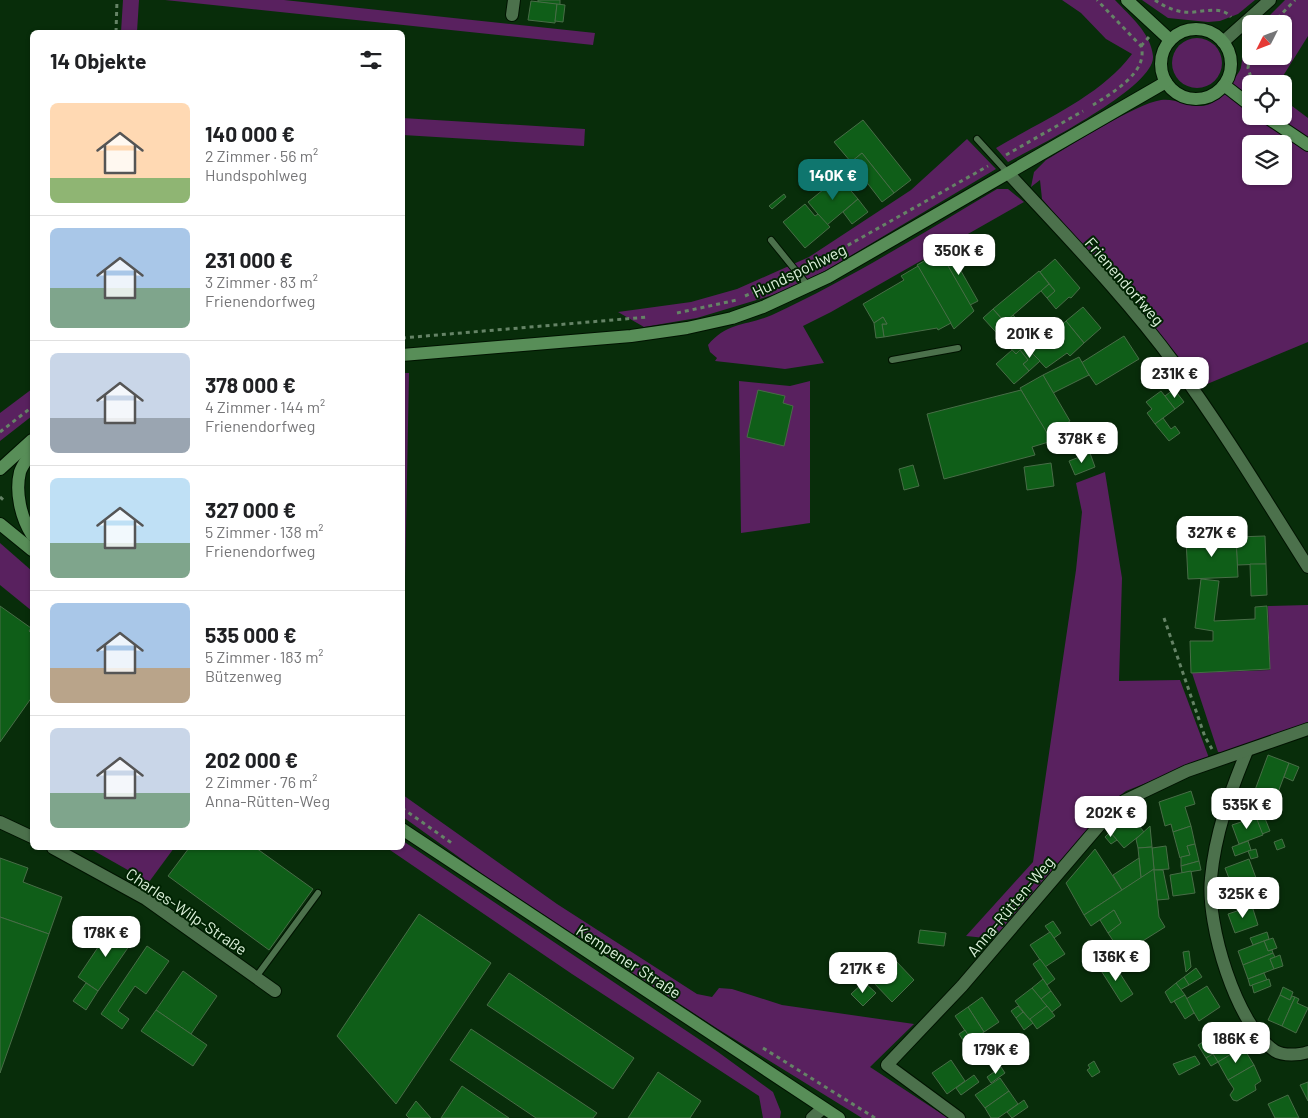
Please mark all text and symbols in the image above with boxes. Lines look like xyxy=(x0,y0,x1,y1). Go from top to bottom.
north arrow xyxy=(1242,15,1292,65)
map controls xyxy=(1242,15,1292,185)
icon: filters xyxy=(357,46,385,74)
text: 14 Objekte xyxy=(50,48,147,73)
button: locate xyxy=(1242,75,1292,125)
text: 140 000 € xyxy=(205,121,295,146)
icon: home xyxy=(90,123,150,183)
button: layers xyxy=(1242,135,1292,185)
text: 2 Zimmer · 56 m² xyxy=(205,146,318,165)
pin: 140K € xyxy=(792,158,874,201)
text: Hundspohlweg xyxy=(205,165,307,184)
text: 140K € xyxy=(809,165,857,184)
street label: Frienendorfweg xyxy=(1082,233,1168,329)
pin: 350K € xyxy=(918,234,1000,276)
street label: Hundspohlweg xyxy=(749,239,849,301)
text: 350K € xyxy=(934,240,984,259)
text: 231 000 € xyxy=(205,247,293,272)
icon: home xyxy=(90,248,150,308)
text: 3 Zimmer · 83 m² xyxy=(205,272,318,291)
text: Frienendorfweg xyxy=(205,291,315,310)
pin: 201K € xyxy=(989,316,1071,359)
text: 201K € xyxy=(1007,323,1053,342)
pin: 231K € xyxy=(1134,356,1216,399)
text: 231K € xyxy=(1152,363,1198,382)
text: 378 000 € xyxy=(205,372,296,397)
icon: home xyxy=(90,373,150,433)
text: 4 Zimmer · 144 m² xyxy=(205,397,325,416)
text: Frienendorfweg xyxy=(205,416,315,435)
pin: 378K € xyxy=(1041,422,1123,464)
text: 378K € xyxy=(1058,428,1106,447)
text: 327 000 € xyxy=(205,497,296,522)
icon: home xyxy=(90,498,150,558)
pin: 327K € xyxy=(1171,516,1253,558)
text: 5 Zimmer · 138 m² xyxy=(205,522,324,541)
text: 327K € xyxy=(1188,522,1236,541)
text: Frienendorfweg xyxy=(205,541,315,560)
text: 535 000 € xyxy=(205,622,297,647)
icon: home xyxy=(90,623,150,683)
text: 5 Zimmer · 183 m² xyxy=(205,647,324,666)
text: Bützenweg xyxy=(205,666,282,685)
text: 202 000 € xyxy=(205,747,298,772)
icon: home xyxy=(90,748,150,808)
text: 2 Zimmer · 76 m² xyxy=(205,772,318,791)
pin: 535K € xyxy=(1206,788,1288,830)
text: Anna-Rütten-Weg xyxy=(205,791,330,810)
text: 535K € xyxy=(1222,794,1272,813)
pin: 202K € xyxy=(1070,796,1152,838)
text: 202K € xyxy=(1086,802,1136,821)
street label: Anna-Rütten-Weg xyxy=(963,852,1057,960)
street label: Charles-Wilp-Straße xyxy=(123,863,251,959)
pin: 325K € xyxy=(1202,876,1284,919)
text: 325K € xyxy=(1218,883,1268,902)
pin: 178K € xyxy=(65,916,147,958)
street label: Kempener Straße xyxy=(573,920,685,1002)
text: 178K € xyxy=(83,922,129,941)
pin: 136K € xyxy=(1075,940,1157,982)
text: 136K € xyxy=(1093,946,1139,965)
pin: 217K € xyxy=(822,952,904,994)
text: 217K € xyxy=(840,958,886,977)
pin: 186K € xyxy=(1195,1022,1277,1064)
text: 186K € xyxy=(1213,1028,1259,1047)
pin: 179K € xyxy=(955,1032,1037,1075)
text: 179K € xyxy=(973,1039,1019,1058)

